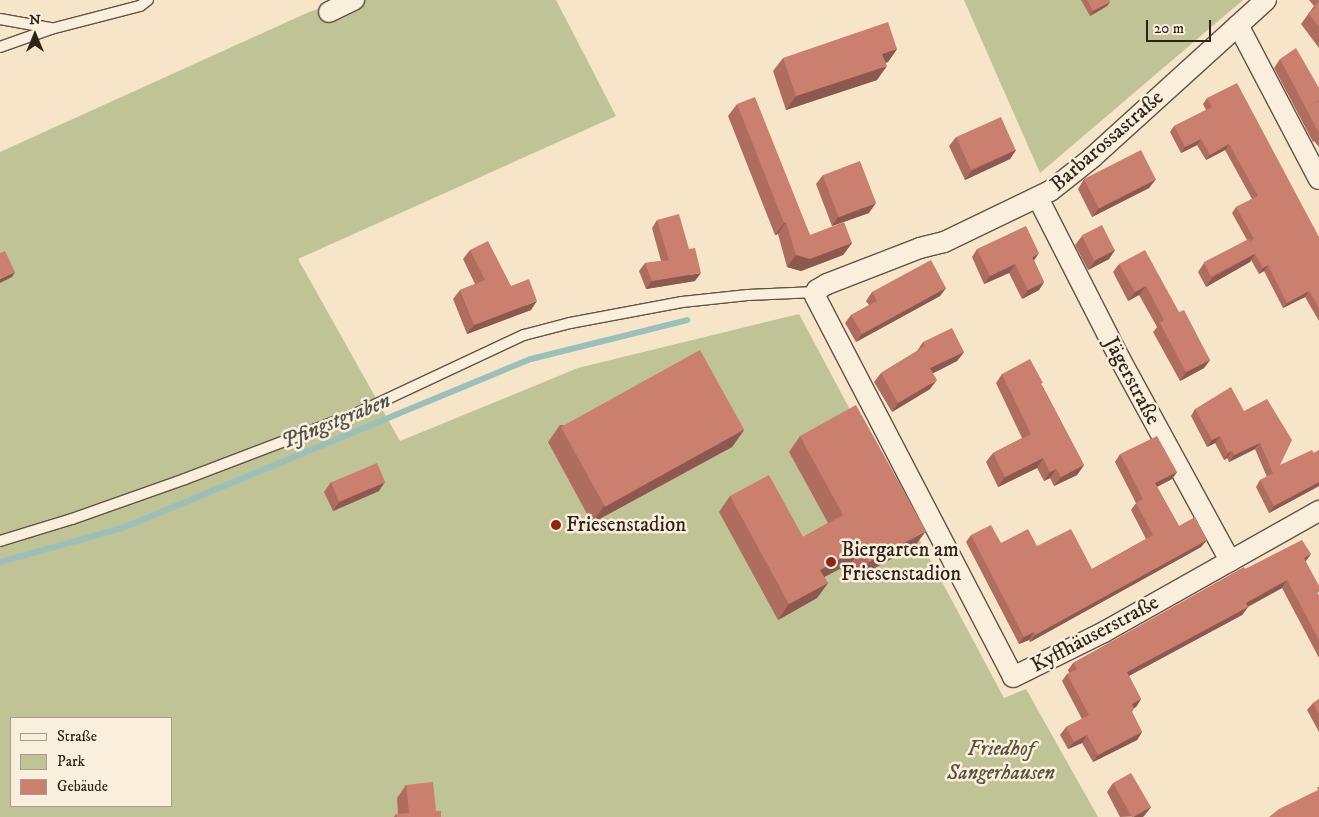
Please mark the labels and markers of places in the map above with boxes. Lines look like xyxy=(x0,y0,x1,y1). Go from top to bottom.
place label: Friesenstadion xyxy=(566,512,686,538)
marker: Friesenstadion xyxy=(550,519,562,531)
place label: Biergarten am Friesenstadion xyxy=(841,537,961,587)
marker: Biergarten am Friesenstadion xyxy=(825,556,837,568)

